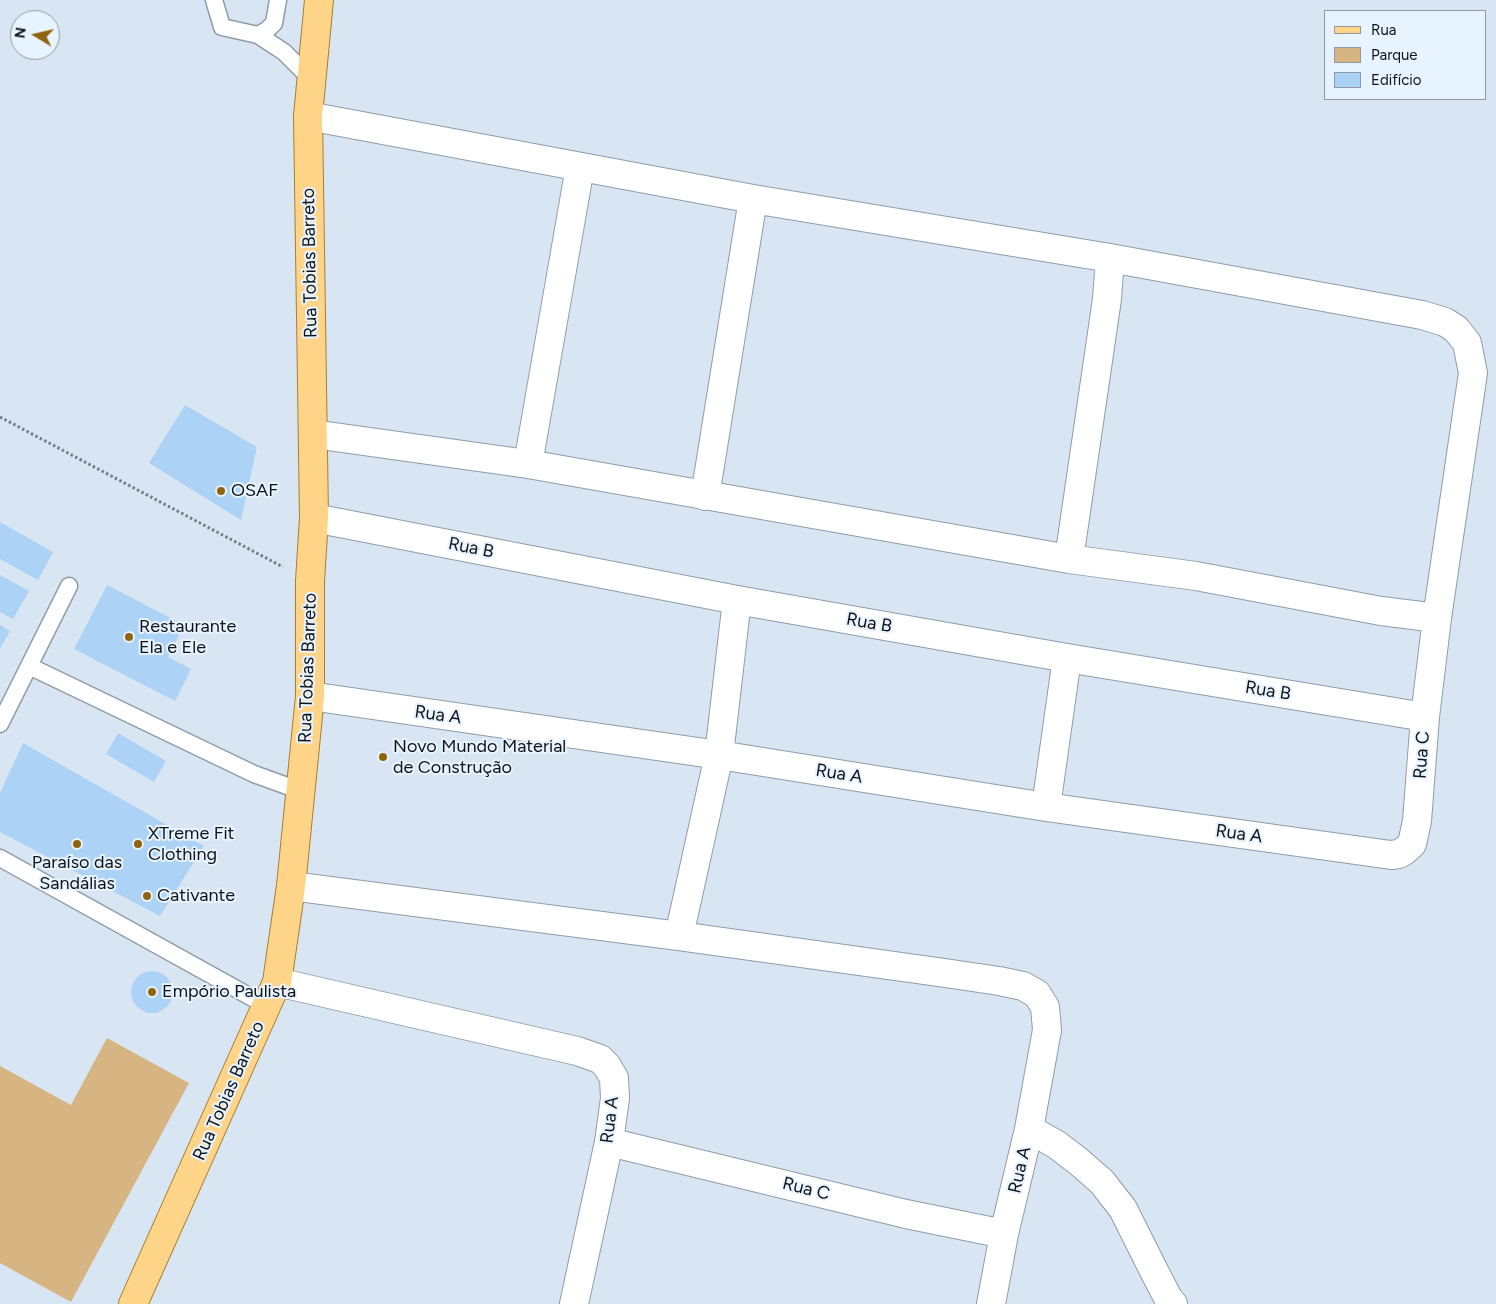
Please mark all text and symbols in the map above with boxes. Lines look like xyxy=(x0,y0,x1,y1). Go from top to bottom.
north arrow xyxy=(10,10,60,60)
legend xyxy=(1324,10,1486,100)
text: Rua xyxy=(1371,21,1396,39)
text: N xyxy=(11,26,30,39)
text: Parque xyxy=(1371,46,1418,64)
text: Edifício xyxy=(1371,71,1421,89)
street label: Rua Tobias Barreto xyxy=(298,188,322,338)
place label: OSAF xyxy=(231,480,278,502)
marker: OSAF xyxy=(215,485,227,497)
street label: Rua B xyxy=(446,533,496,563)
street label: Rua Tobias Barreto xyxy=(295,593,321,743)
street label: Rua B xyxy=(845,608,893,638)
place label: Restaurante Ela e Ele xyxy=(139,616,236,659)
marker: Restaurante Ela e Ele xyxy=(123,631,135,643)
street label: Rua B xyxy=(1244,677,1292,705)
street label: Rua A xyxy=(413,701,463,729)
street label: Rua C xyxy=(1410,730,1434,780)
place label: Novo Mundo Material de Construção xyxy=(393,736,566,779)
marker: Novo Mundo Material de Construção xyxy=(377,751,389,763)
street label: Rua A xyxy=(814,760,864,788)
street label: Rua A xyxy=(1214,820,1264,848)
place label: XTreme Fit Clothing xyxy=(148,823,234,866)
marker: Paraíso das Sandálias xyxy=(71,838,83,850)
marker: XTreme Fit Clothing xyxy=(132,838,144,850)
place label: Paraíso das Sandálias xyxy=(32,852,122,894)
place label: Cativante xyxy=(157,885,235,907)
marker: Cativante xyxy=(141,890,153,902)
place label: Empório Paulista xyxy=(162,981,296,1003)
marker: Empório Paulista xyxy=(146,986,158,998)
street label: Rua Tobias Barreto xyxy=(189,1018,269,1164)
street label: Rua A xyxy=(596,1095,624,1145)
street label: Rua A xyxy=(1004,1145,1036,1195)
street label: Rua C xyxy=(780,1173,832,1205)

